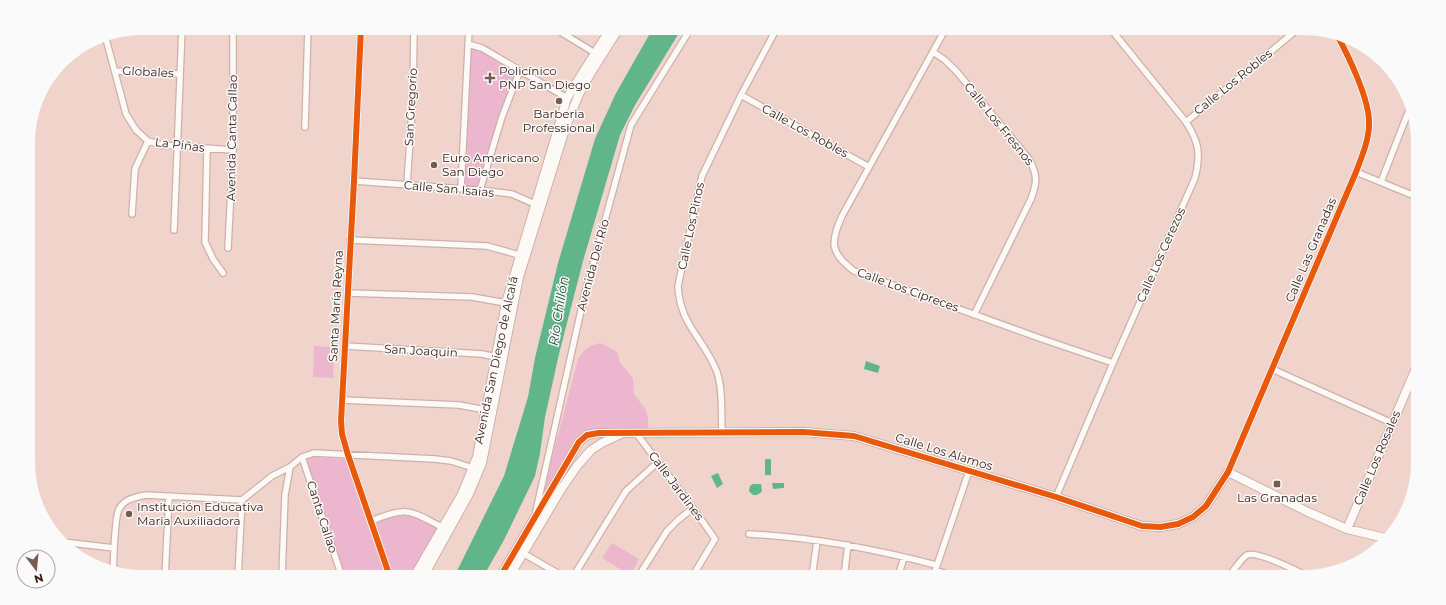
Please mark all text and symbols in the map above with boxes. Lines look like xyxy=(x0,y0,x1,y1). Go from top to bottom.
street label: Calle Los Robles xyxy=(1190,45,1275,118)
street label: Globales xyxy=(122,63,174,80)
place label: Policínico PNP San Diego xyxy=(499,63,591,92)
street label: San Gregorio xyxy=(401,68,420,146)
marker: Policínico PNP San Diego xyxy=(484,72,496,84)
street label: Avenida Canta Callao xyxy=(223,75,240,201)
street label: Calle Los Fresnos xyxy=(961,79,1038,168)
marker: Barberia Professional xyxy=(554,96,564,106)
street label: Calle Los Robles xyxy=(759,101,851,161)
place label: Barberia Professional xyxy=(523,106,595,135)
street label: La Piñas xyxy=(154,134,206,155)
place label: Euro Americano San Diego xyxy=(442,150,539,179)
marker: Euro Americano San Diego xyxy=(429,160,439,170)
street label: Calle San Isaias xyxy=(403,177,495,200)
street label: Calle Los Pinos xyxy=(674,181,707,271)
street label: Calle Las Granadas xyxy=(1282,195,1339,304)
street label: Calle Los Cerezos xyxy=(1133,205,1188,305)
street label: Avenida Del Río xyxy=(573,217,612,312)
street label: Santa María Reyna xyxy=(325,250,346,362)
street label: Calle Los Cipreces xyxy=(855,264,961,315)
street label: Avenida San Diego de Alcalá xyxy=(470,275,521,445)
water label: Río Chillón xyxy=(545,275,571,347)
street label: San Joaquin xyxy=(384,341,458,360)
street label: Calle Los Rosales xyxy=(1350,408,1403,507)
street label: Calle Los Alamos xyxy=(894,430,995,473)
street label: Calle Jardines xyxy=(646,448,707,523)
street label: Canta Callao xyxy=(304,479,341,555)
marker: Las Granadas xyxy=(1272,479,1282,489)
place label: Las Granadas xyxy=(1237,490,1317,505)
place label: Institución Educativa Maria Auxiliadora xyxy=(137,499,264,528)
marker: Institución Educativa Maria Auxiliadora xyxy=(124,509,134,519)
north arrow xyxy=(16,549,56,589)
text: N xyxy=(33,571,45,587)

